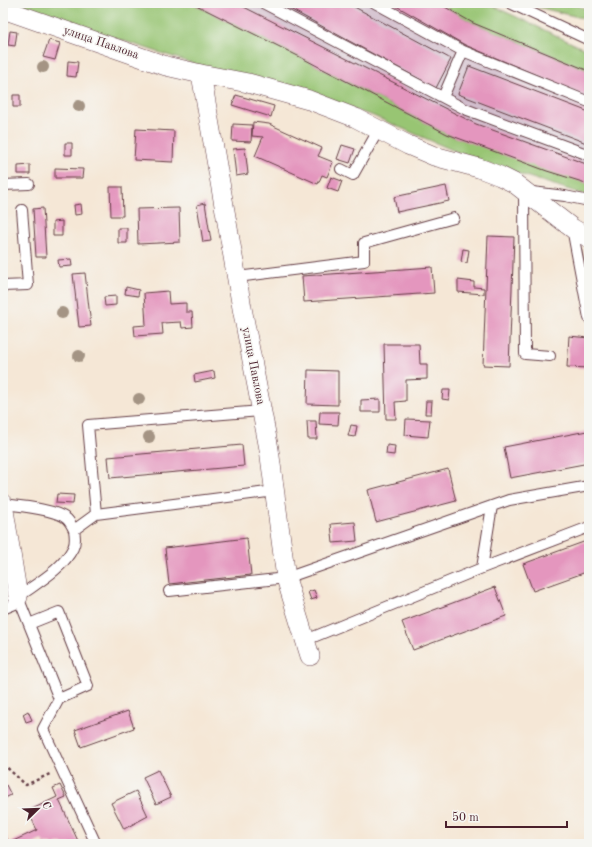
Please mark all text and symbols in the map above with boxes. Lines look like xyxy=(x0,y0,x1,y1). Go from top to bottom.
street label: улица Павлова xyxy=(62,24,140,62)
street label: улица Павлова xyxy=(240,326,266,406)
north arrow xyxy=(18,789,58,829)
text: С xyxy=(39,800,52,811)
scale bar xyxy=(446,803,567,829)
text: 50 m xyxy=(452,811,479,824)

